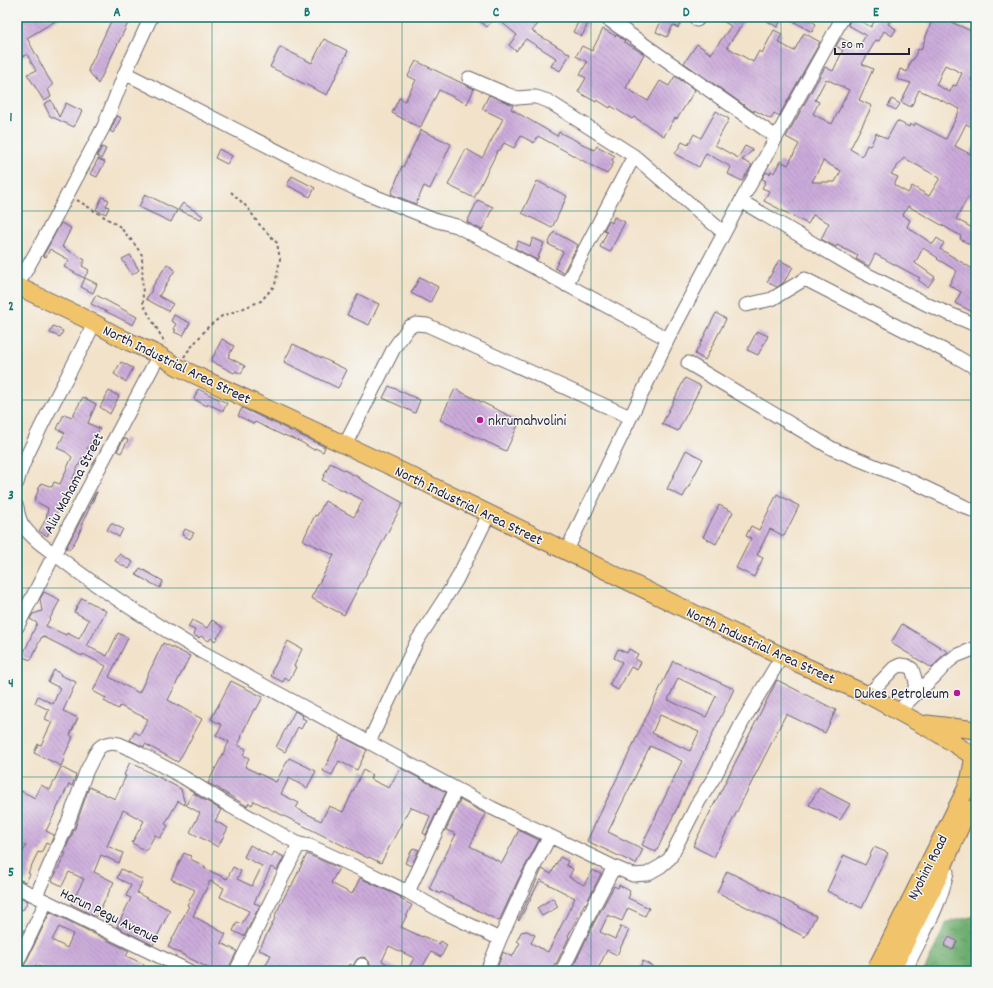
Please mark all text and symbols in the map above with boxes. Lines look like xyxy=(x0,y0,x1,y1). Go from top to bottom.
text: A xyxy=(113,4,121,23)
text: B xyxy=(304,4,310,23)
text: C xyxy=(493,4,500,23)
text: D xyxy=(683,4,690,23)
text: E xyxy=(873,4,880,23)
scale bar xyxy=(835,30,909,56)
text: 50 m xyxy=(841,37,864,54)
text: 1 xyxy=(10,109,13,128)
text: 2 xyxy=(8,298,14,317)
street label: North Industrial Area Street xyxy=(98,320,254,411)
place label: nkrumahvolini xyxy=(488,411,566,433)
marker: nkrumahvolini xyxy=(475,415,485,425)
street label: Aliu Mahama Street xyxy=(39,429,111,538)
street label: North Industrial Area Street xyxy=(390,461,546,552)
text: 3 xyxy=(8,487,14,506)
street label: North Industrial Area Street xyxy=(682,603,839,691)
text: 4 xyxy=(8,675,14,694)
place label: Dukes Petroleum xyxy=(854,684,949,706)
marker: Dukes Petroleum xyxy=(952,688,962,698)
street label: Nyohini Road xyxy=(903,831,955,905)
text: 5 xyxy=(8,864,14,883)
street label: Harun Pegu Avenue xyxy=(56,883,163,951)

